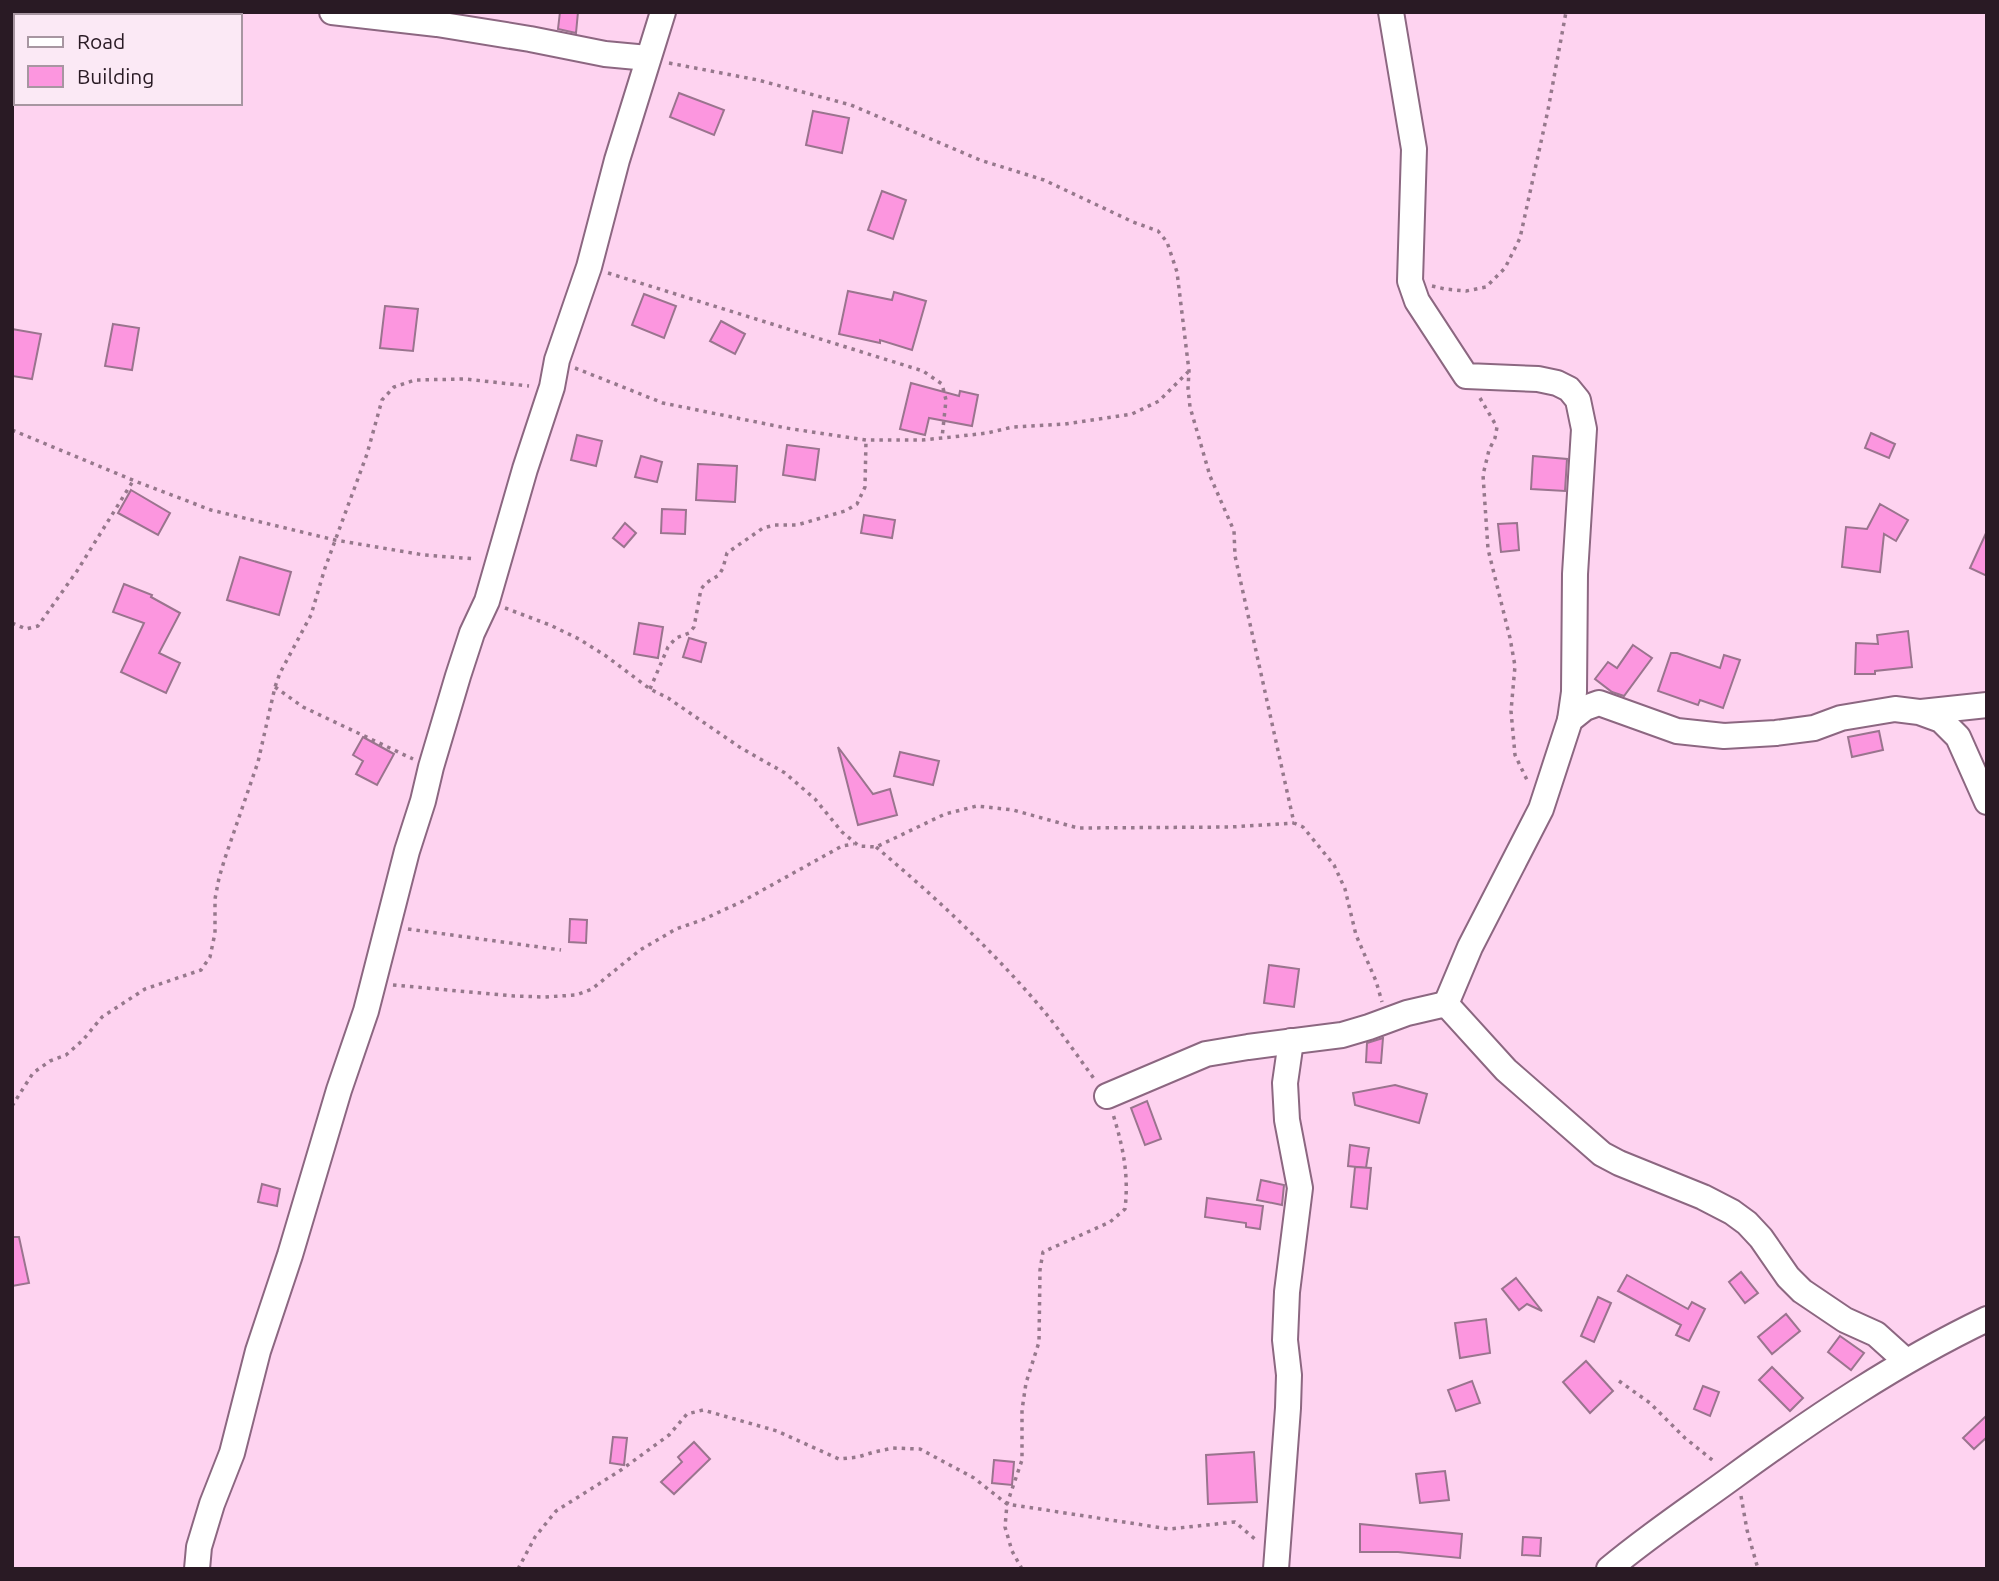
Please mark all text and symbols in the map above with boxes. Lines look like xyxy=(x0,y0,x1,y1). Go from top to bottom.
legend xyxy=(14,14,242,105)
text: Road xyxy=(77,29,125,53)
text: Building xyxy=(77,64,154,88)

